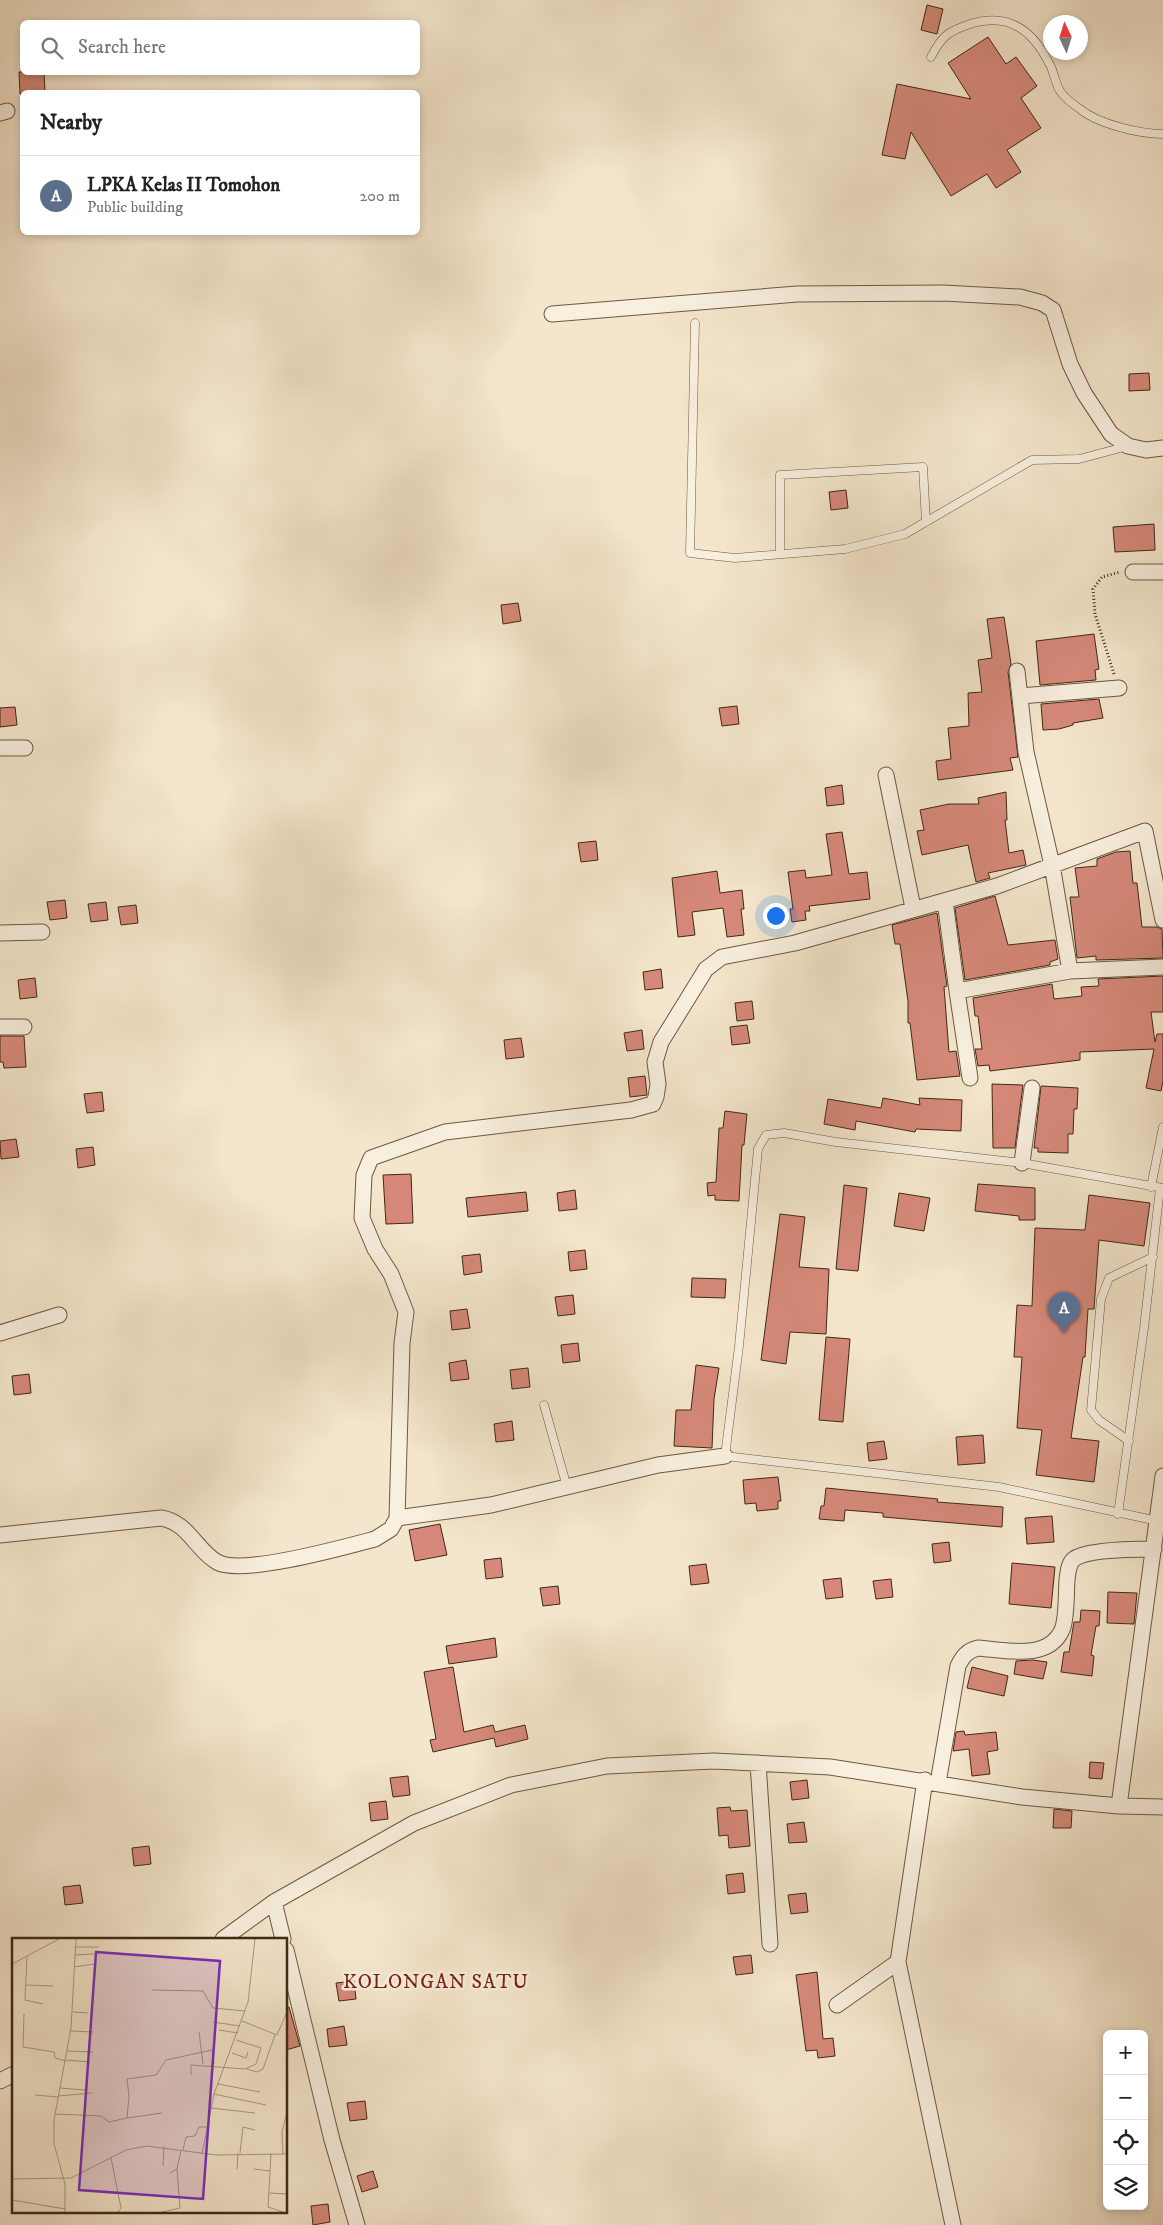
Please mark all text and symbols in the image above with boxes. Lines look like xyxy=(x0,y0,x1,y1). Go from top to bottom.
north arrow xyxy=(1043,15,1088,60)
search box xyxy=(20,20,420,75)
icon: search xyxy=(38,34,66,62)
text: Search here xyxy=(78,36,166,59)
text: Nearby xyxy=(40,110,102,136)
text: LPKA Kelas II Tomohon xyxy=(87,174,280,197)
text: A xyxy=(51,186,61,206)
text: 200 m xyxy=(359,186,400,206)
text: Public building xyxy=(87,197,183,217)
your location xyxy=(763,903,789,929)
pin: A xyxy=(1048,1292,1080,1333)
inset map xyxy=(12,1938,288,2212)
district label: KOLONGAN SATU xyxy=(343,1970,529,1995)
map controls xyxy=(1103,2030,1148,2210)
button: + xyxy=(1103,2030,1148,2075)
button: − xyxy=(1103,2075,1148,2120)
button: locate xyxy=(1103,2120,1148,2165)
button: layers xyxy=(1103,2165,1148,2210)

